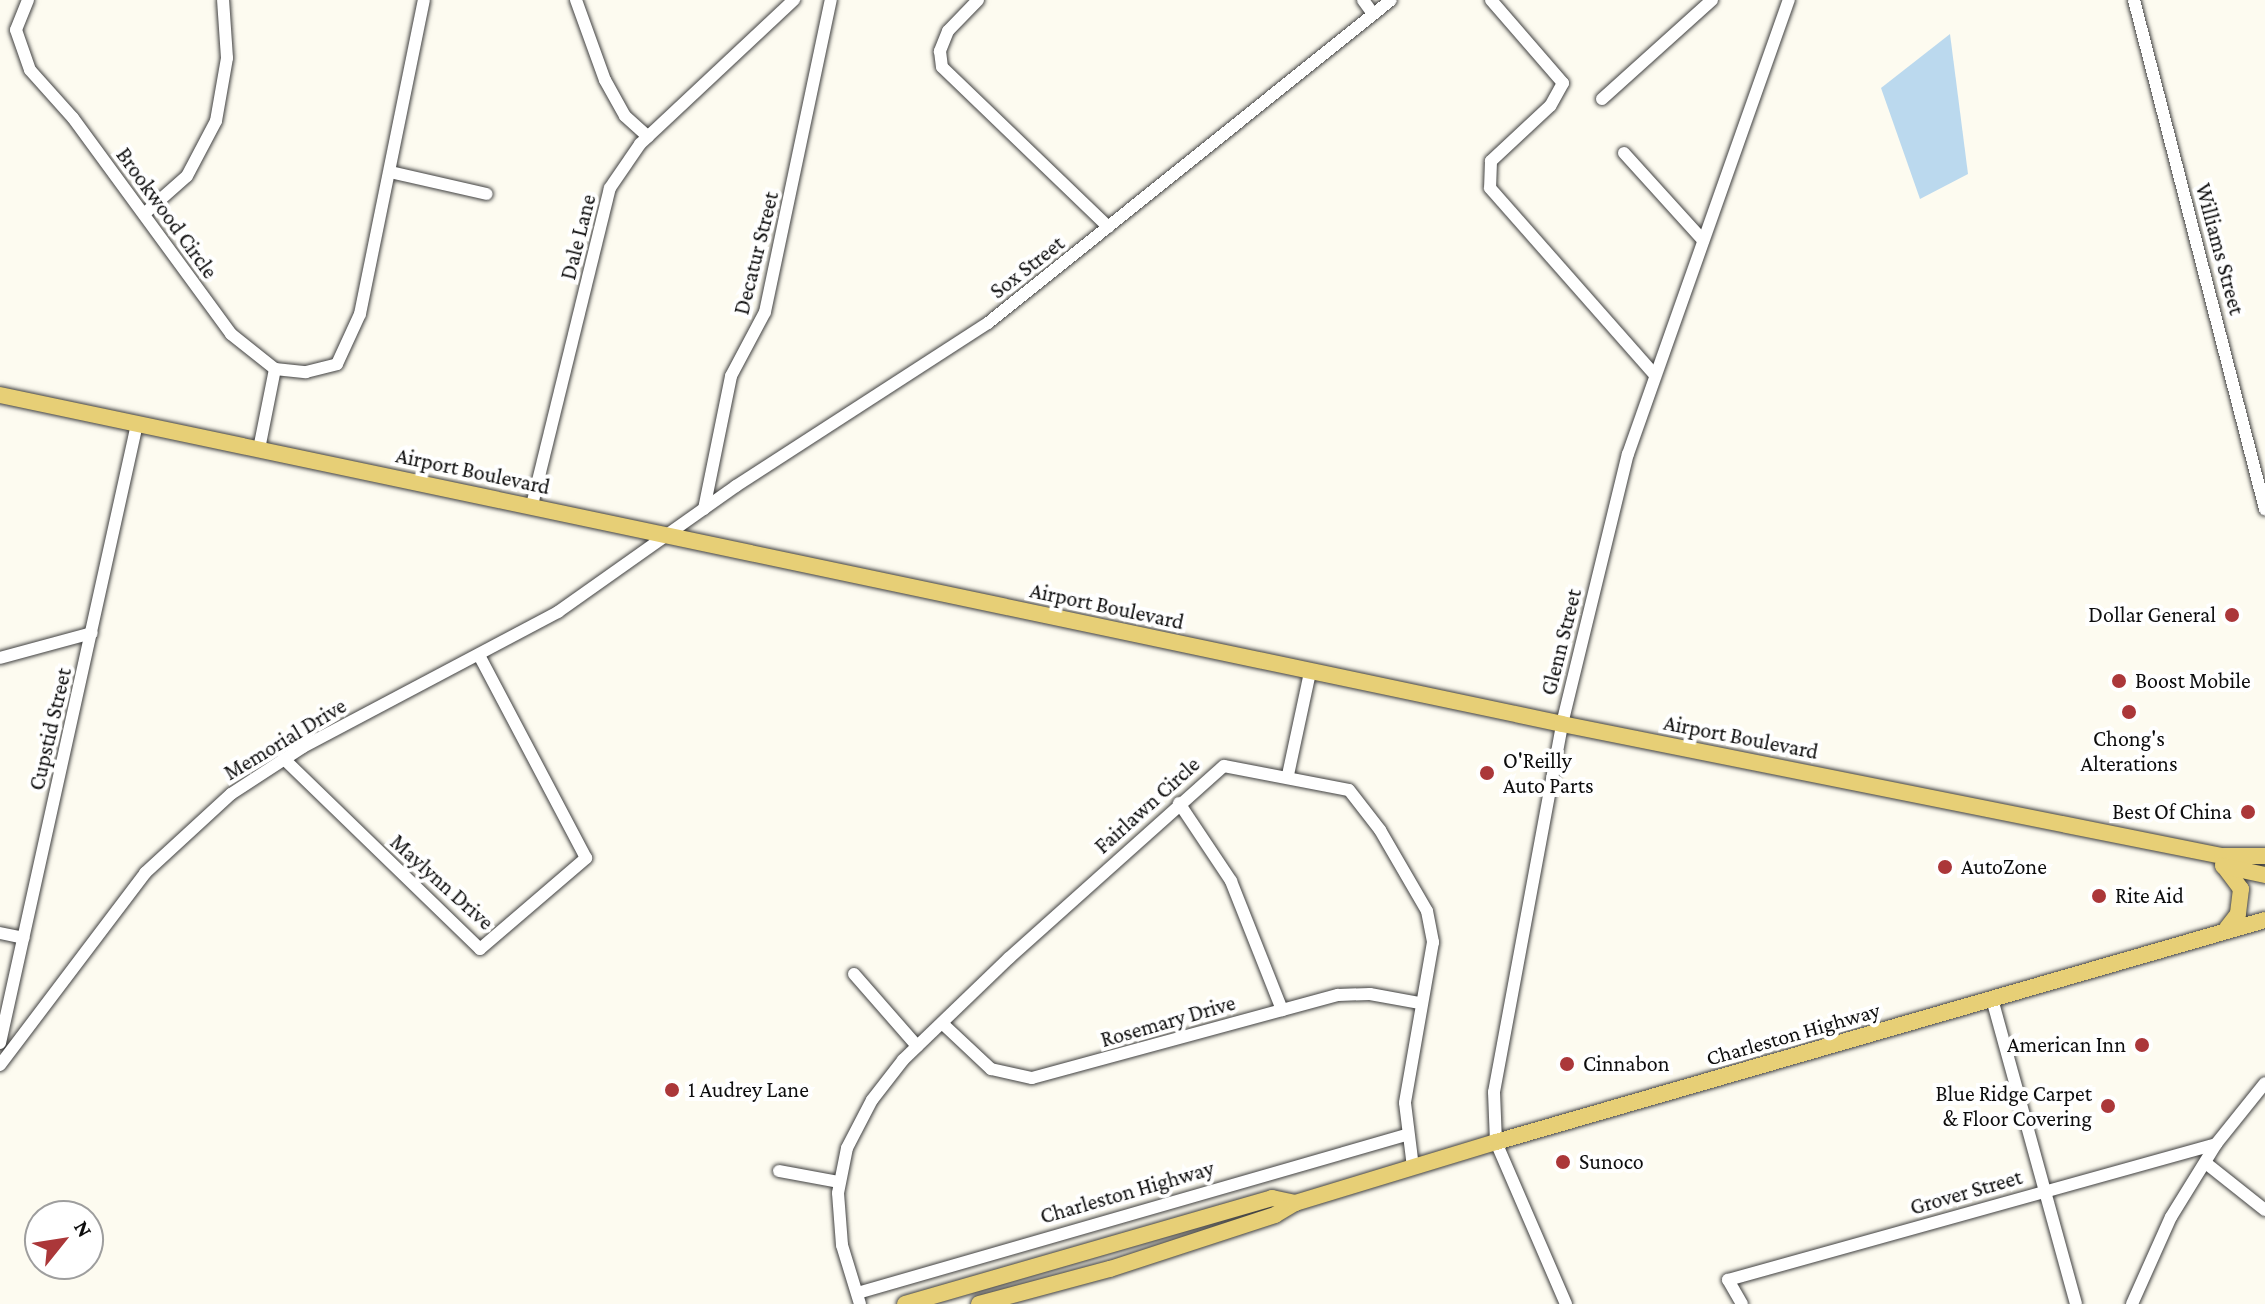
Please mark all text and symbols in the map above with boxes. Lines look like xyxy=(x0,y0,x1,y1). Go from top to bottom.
street label: Brookwood Circle xyxy=(111,142,223,284)
street label: Williams Street xyxy=(2190,180,2250,318)
street label: Decatur Street xyxy=(728,189,784,317)
street label: Dale Lane xyxy=(555,192,601,282)
street label: Sox Street xyxy=(985,230,1069,304)
street label: Airport Boulevard xyxy=(394,442,552,500)
street label: Airport Boulevard xyxy=(1028,577,1186,635)
street label: Glenn Street xyxy=(1535,586,1587,698)
place label: Dollar General xyxy=(2088,602,2216,628)
marker: Dollar General xyxy=(2223,606,2241,624)
street label: Cupstid Street xyxy=(23,665,77,793)
place label: Boost Mobile xyxy=(2135,668,2251,694)
marker: Boost Mobile xyxy=(2110,672,2128,690)
street label: Memorial Drive xyxy=(219,692,351,786)
marker: Chong's Alterations xyxy=(2120,703,2138,721)
street label: Airport Boulevard xyxy=(1661,709,1821,765)
place label: Chong's Alterations xyxy=(2080,725,2178,776)
place label: O'Reilly Auto Parts xyxy=(1503,747,1594,798)
street label: Fairlawn Circle xyxy=(1089,751,1205,859)
marker: O'Reilly Auto Parts xyxy=(1478,764,1496,782)
place label: Best Of China xyxy=(2112,799,2232,825)
marker: Best Of China xyxy=(2239,803,2257,821)
street label: Maylynn Drive xyxy=(385,829,499,935)
place label: AutoZone xyxy=(1961,854,2047,880)
marker: AutoZone xyxy=(1936,858,1954,876)
place label: Rite Aid xyxy=(2115,883,2184,909)
marker: Rite Aid xyxy=(2090,887,2108,905)
street label: Rosemary Drive xyxy=(1098,989,1238,1053)
street label: Charleston Highway xyxy=(1703,997,1883,1071)
place label: American Inn xyxy=(2007,1032,2126,1058)
marker: American Inn xyxy=(2133,1036,2151,1054)
place label: Cinnabon xyxy=(1583,1051,1670,1077)
marker: Cinnabon xyxy=(1558,1055,1576,1073)
place label: 1 Audrey Lane xyxy=(688,1077,809,1103)
place label: Blue Ridge Carpet & Floor Covering xyxy=(1936,1080,2092,1132)
marker: 1 Audrey Lane xyxy=(663,1081,681,1099)
marker: Blue Ridge Carpet & Floor Covering xyxy=(2099,1097,2117,1115)
place label: Sunoco xyxy=(1579,1149,1644,1175)
marker: Sunoco xyxy=(1554,1153,1572,1171)
street label: Charleston Highway xyxy=(1037,1155,1217,1229)
street label: Grover Street xyxy=(1907,1163,2025,1221)
north arrow xyxy=(24,1200,104,1280)
text: N xyxy=(69,1216,98,1241)

